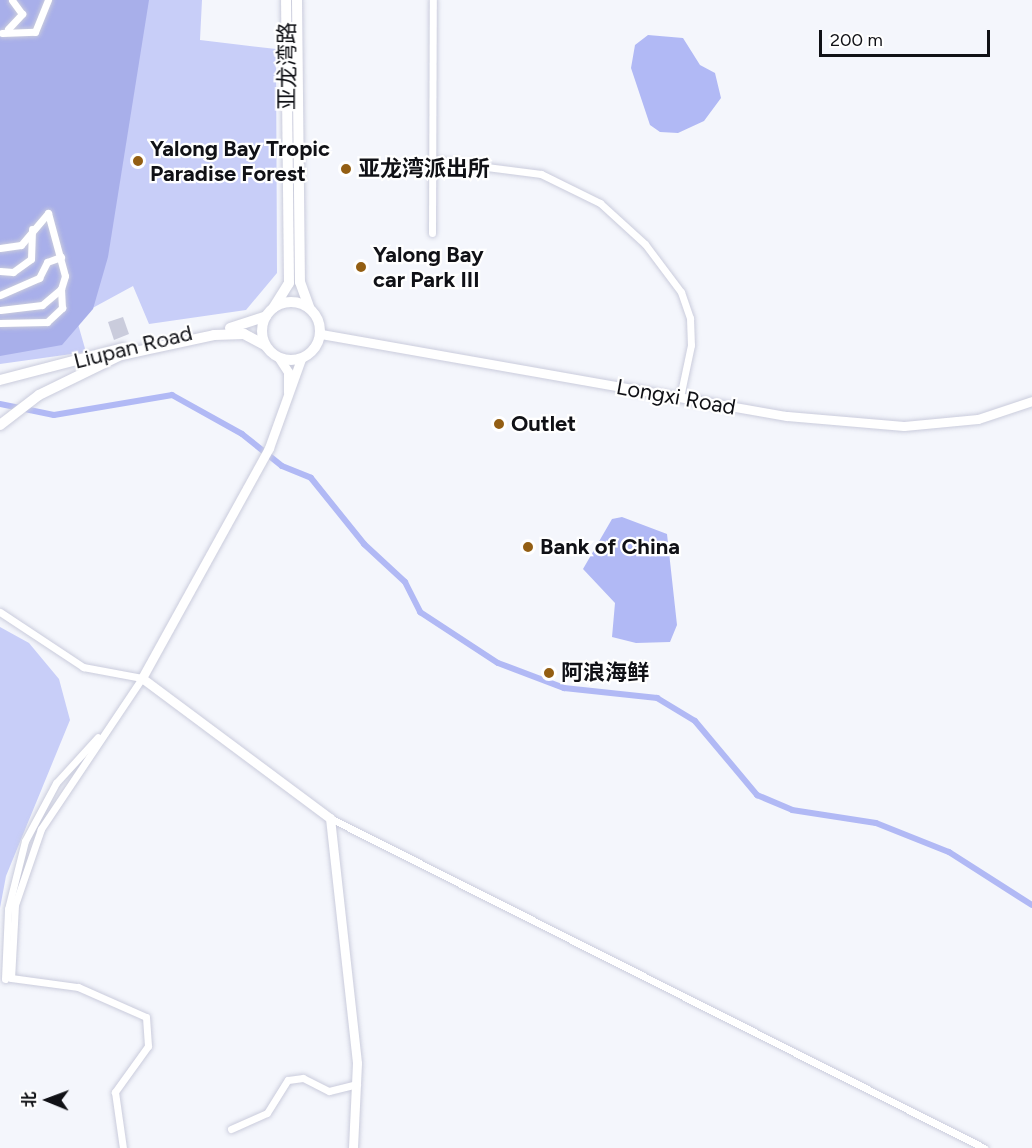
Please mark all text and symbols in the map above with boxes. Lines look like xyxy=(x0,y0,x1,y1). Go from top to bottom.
scale bar xyxy=(822,18,993,56)
street label: 亚龙湾路 xyxy=(274,22,300,110)
text: 200 m xyxy=(830,29,883,51)
place label: Yalong Bay Tropic Paradise Forest xyxy=(150,135,330,186)
marker: Yalong Bay Tropic Paradise Forest xyxy=(131,154,145,168)
place label: 亚龙湾派出所 xyxy=(358,156,490,182)
marker: 亚龙湾派出所 xyxy=(339,162,353,176)
place label: Yalong Bay car Park III xyxy=(373,241,484,292)
marker: Yalong Bay car Park III xyxy=(354,260,368,274)
street label: Liupan Road xyxy=(71,320,195,374)
street label: Longxi Road xyxy=(614,373,738,421)
place label: Outlet xyxy=(511,411,576,437)
marker: Outlet xyxy=(492,417,506,431)
place label: Bank of China xyxy=(540,534,680,560)
marker: Bank of China xyxy=(521,540,535,554)
place label: 阿浪海鲜 xyxy=(561,660,649,686)
marker: 阿浪海鲜 xyxy=(542,666,556,680)
north arrow xyxy=(18,1070,78,1130)
text: 北 xyxy=(20,1092,39,1108)

